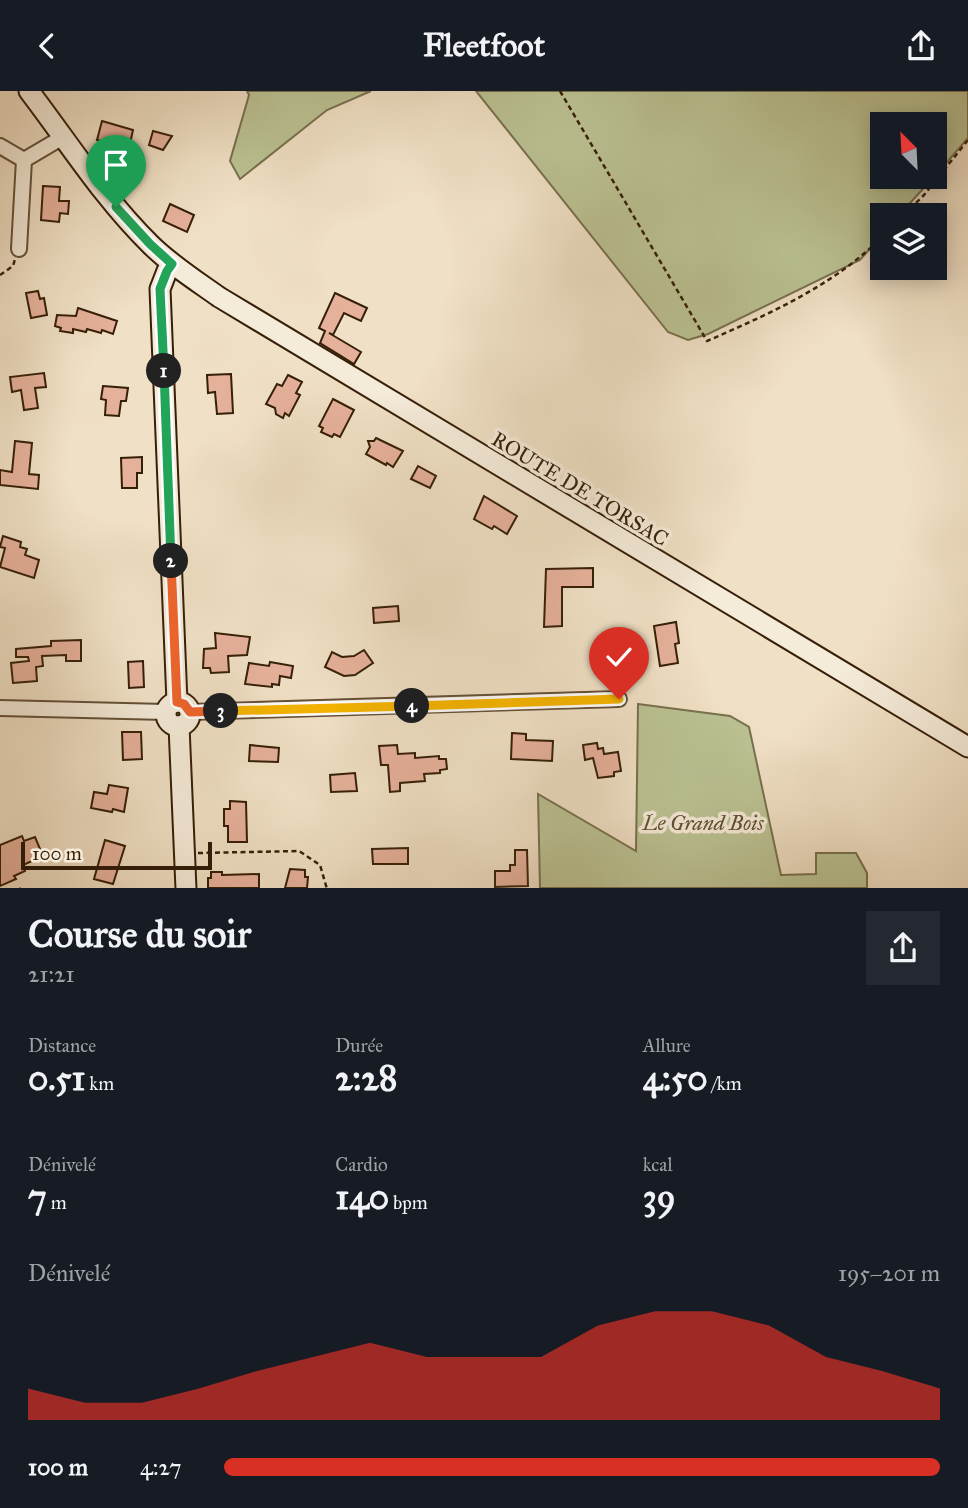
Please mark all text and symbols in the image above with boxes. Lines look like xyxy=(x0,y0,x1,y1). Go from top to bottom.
text: Fleetfoot xyxy=(423,26,545,65)
icon: back xyxy=(28,27,66,65)
icon: share xyxy=(902,27,940,65)
north arrow xyxy=(870,112,947,189)
map controls xyxy=(870,112,947,280)
pin xyxy=(86,135,146,207)
icon: arrive xyxy=(97,146,135,184)
button: layers xyxy=(870,203,947,280)
pin: 1 xyxy=(146,353,182,389)
text: 1 xyxy=(160,359,167,382)
street label: ROUTE DE TORSAC xyxy=(487,426,673,552)
pin: 2 xyxy=(154,543,188,579)
text: 2 xyxy=(166,549,175,572)
pin xyxy=(589,627,649,699)
icon: check xyxy=(600,638,638,676)
pin: 4 xyxy=(394,689,430,723)
pin: 3 xyxy=(204,693,238,729)
text: 4 xyxy=(406,694,417,717)
text: 3 xyxy=(217,699,224,722)
park label: Le Grand Bois xyxy=(641,810,764,836)
scale bar xyxy=(21,839,212,871)
text: 100 m xyxy=(32,842,82,865)
text: Course du soir xyxy=(28,911,251,957)
button: share xyxy=(866,911,940,985)
text: 21:21 xyxy=(28,960,75,988)
text: Distance xyxy=(28,1034,96,1057)
text: Durée xyxy=(335,1034,383,1057)
text: Allure xyxy=(643,1034,691,1057)
text: 0.51 xyxy=(28,1057,85,1100)
text: 2:28 xyxy=(335,1057,397,1100)
text: 4:50 xyxy=(643,1057,708,1100)
text: km xyxy=(85,1072,114,1095)
text: /km xyxy=(708,1072,742,1095)
text: Dénivelé xyxy=(28,1153,96,1176)
text: Cardio xyxy=(335,1153,388,1176)
text: kcal xyxy=(643,1153,673,1176)
text: 7 xyxy=(28,1176,47,1219)
text: 140 xyxy=(335,1176,389,1219)
text: 39 xyxy=(643,1176,675,1219)
text: m xyxy=(47,1191,67,1214)
text: bpm xyxy=(389,1191,428,1214)
text: Dénivelé xyxy=(28,1259,110,1287)
text: 195–201 m xyxy=(838,1259,940,1287)
text: 100 m xyxy=(28,1453,88,1481)
text: 4:27 xyxy=(140,1453,182,1481)

